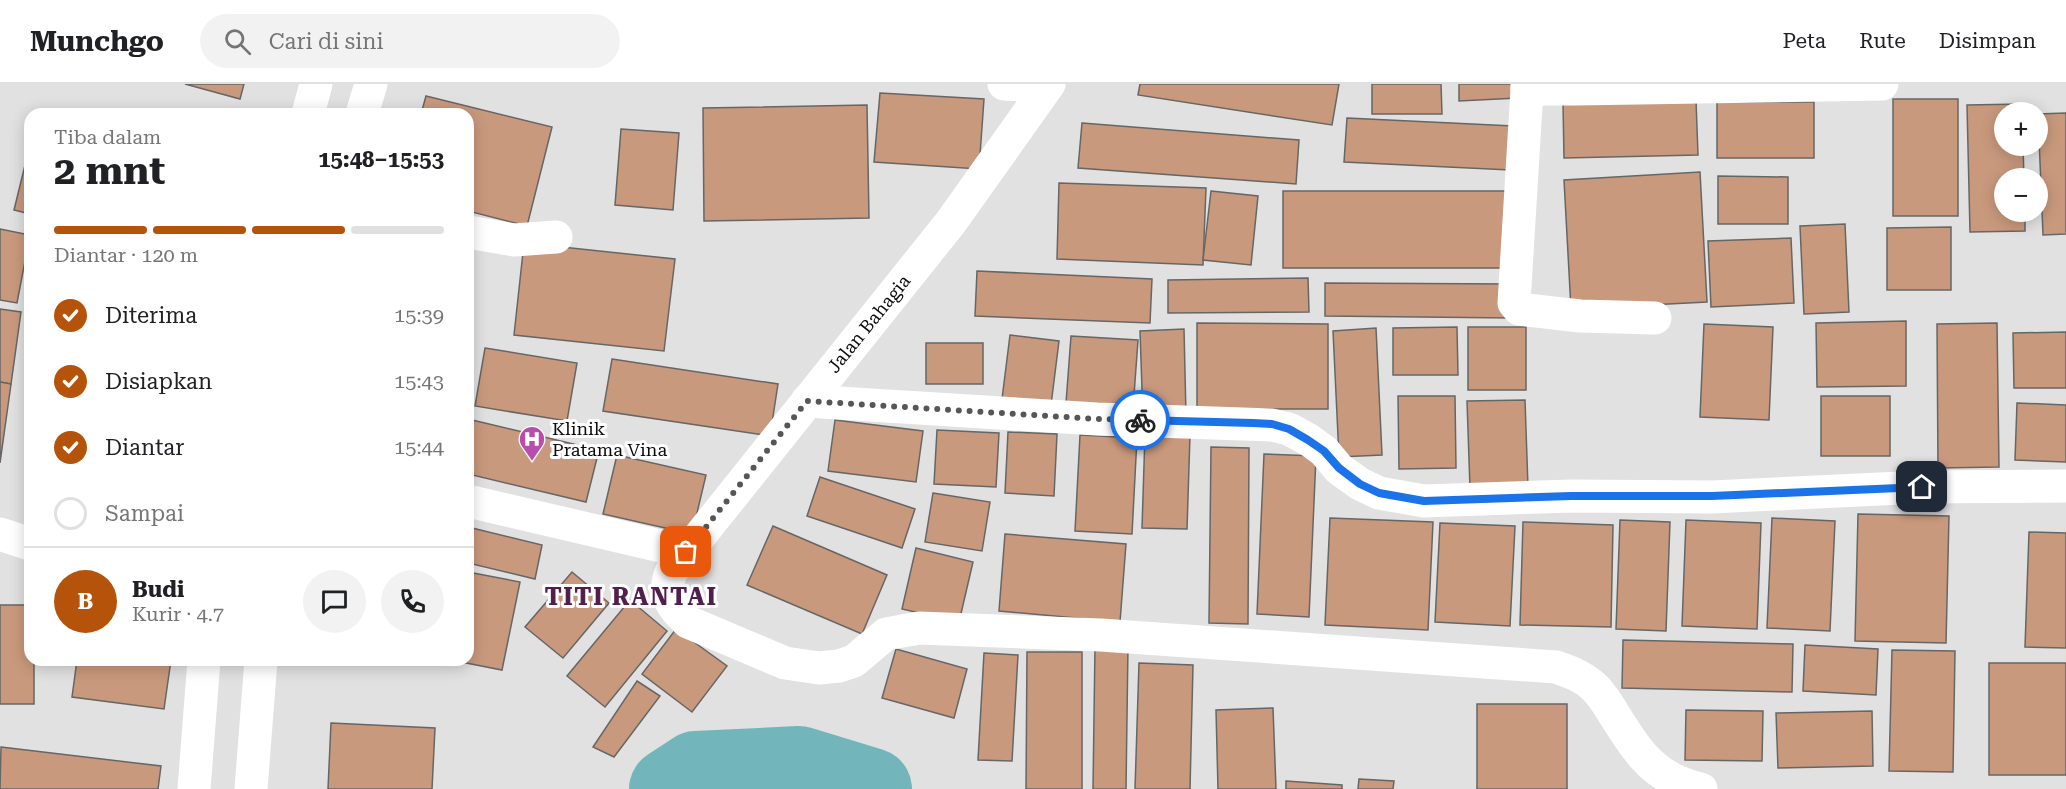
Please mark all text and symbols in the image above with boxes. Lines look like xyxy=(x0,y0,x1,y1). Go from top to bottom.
search box xyxy=(200,14,620,68)
text: Munchgo xyxy=(30,25,164,58)
icon: search xyxy=(221,25,254,58)
text: Cari di sini xyxy=(269,29,383,54)
text: Peta xyxy=(1783,29,1826,53)
text: Rute xyxy=(1859,29,1906,53)
text: Disimpan xyxy=(1939,29,2036,53)
map controls xyxy=(1994,102,2048,222)
button: + xyxy=(1994,102,2048,156)
text: Tiba dalam xyxy=(54,125,161,149)
text: 15:48–15:53 xyxy=(318,147,444,172)
text: 2 mnt xyxy=(54,148,165,194)
button: − xyxy=(1994,168,2048,222)
text: Diantar · 120 m xyxy=(54,243,198,267)
street label: Jalan Bahagia xyxy=(823,270,915,377)
icon: check xyxy=(54,299,87,332)
text: Diterima xyxy=(105,303,197,328)
text: 15:39 xyxy=(394,303,444,327)
icon: check xyxy=(54,365,87,398)
text: Disiapkan xyxy=(105,369,212,394)
text: 15:43 xyxy=(394,369,444,393)
courier xyxy=(1110,390,1170,450)
icon: bike xyxy=(1124,404,1157,437)
place label: Klinik Pratama Vina xyxy=(552,418,667,460)
hospital icon: Klinik Pratama Vina xyxy=(517,424,547,462)
icon: check xyxy=(54,431,87,464)
text: Diantar xyxy=(105,435,184,460)
text: 15:44 xyxy=(394,435,444,459)
pin xyxy=(1896,461,1947,512)
icon: home xyxy=(1905,470,1938,503)
text: Sampai xyxy=(105,501,184,526)
pin xyxy=(660,526,711,577)
icon: bag xyxy=(669,535,702,568)
button: chat xyxy=(303,570,366,633)
button: phone xyxy=(381,570,444,633)
text: Budi xyxy=(132,577,184,602)
district label: TITI RANTAI xyxy=(545,583,717,611)
text: B xyxy=(78,589,93,614)
text: Kurir · 4.7 xyxy=(132,602,224,626)

